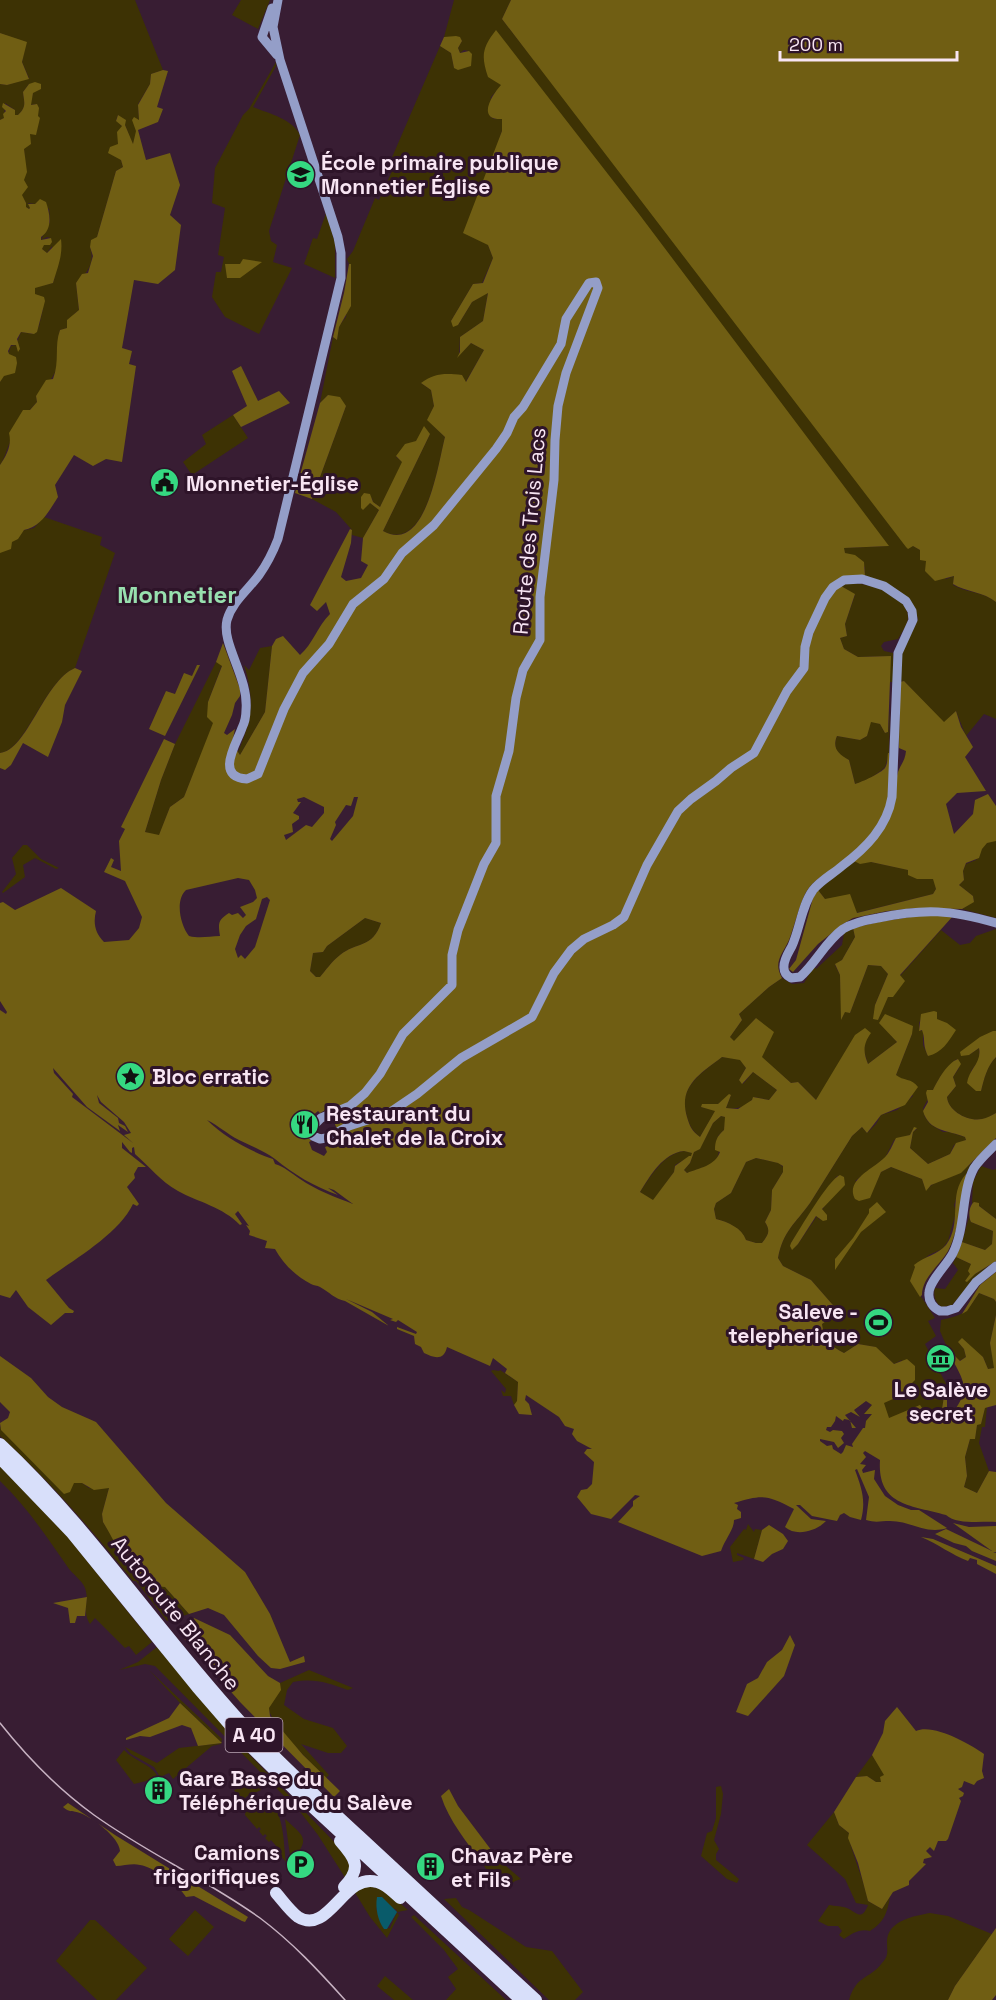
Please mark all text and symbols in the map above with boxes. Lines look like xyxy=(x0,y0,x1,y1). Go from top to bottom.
scale bar xyxy=(780,24,957,62)
text: 200 m xyxy=(789,33,843,56)
place label: École primaire publique Monnetier Église xyxy=(321,149,559,200)
school or university icon: École primaire publique Monnetier Église xyxy=(284,158,316,190)
street label: Route des Trois Lacs xyxy=(506,426,552,636)
public building icon: Monnetier-Église xyxy=(149,467,181,499)
place label: Monnetier-Église xyxy=(186,470,359,497)
district label: Monnetier xyxy=(117,579,237,610)
place icon: Bloc erratic xyxy=(115,1060,147,1092)
place label: Bloc erratic xyxy=(152,1063,269,1090)
place label: Restaurant du Chalet de la Croix xyxy=(326,1100,503,1151)
restaurant icon: Restaurant du Chalet de la Croix xyxy=(289,1109,321,1141)
place label: Saleve - telepherique xyxy=(728,1298,858,1349)
sports icon: Saleve - telepherique xyxy=(863,1307,895,1339)
museum icon: Le Salève secret xyxy=(925,1342,957,1374)
place label: Le Salève secret xyxy=(894,1376,988,1427)
street label: Autoroute Blanche xyxy=(106,1530,246,1696)
road number: A 40 xyxy=(226,1718,282,1752)
place label: Gare Basse du Téléphérique du Salève xyxy=(179,1765,413,1816)
building icon: Gare Basse du Téléphérique du Salève xyxy=(142,1774,174,1806)
place label: Camions frigorifiques xyxy=(153,1839,280,1890)
place label: Chavaz Père et Fils xyxy=(451,1842,573,1893)
parking icon: Camions frigorifiques xyxy=(285,1848,317,1880)
building icon: Chavaz Père et Fils xyxy=(414,1851,446,1883)

